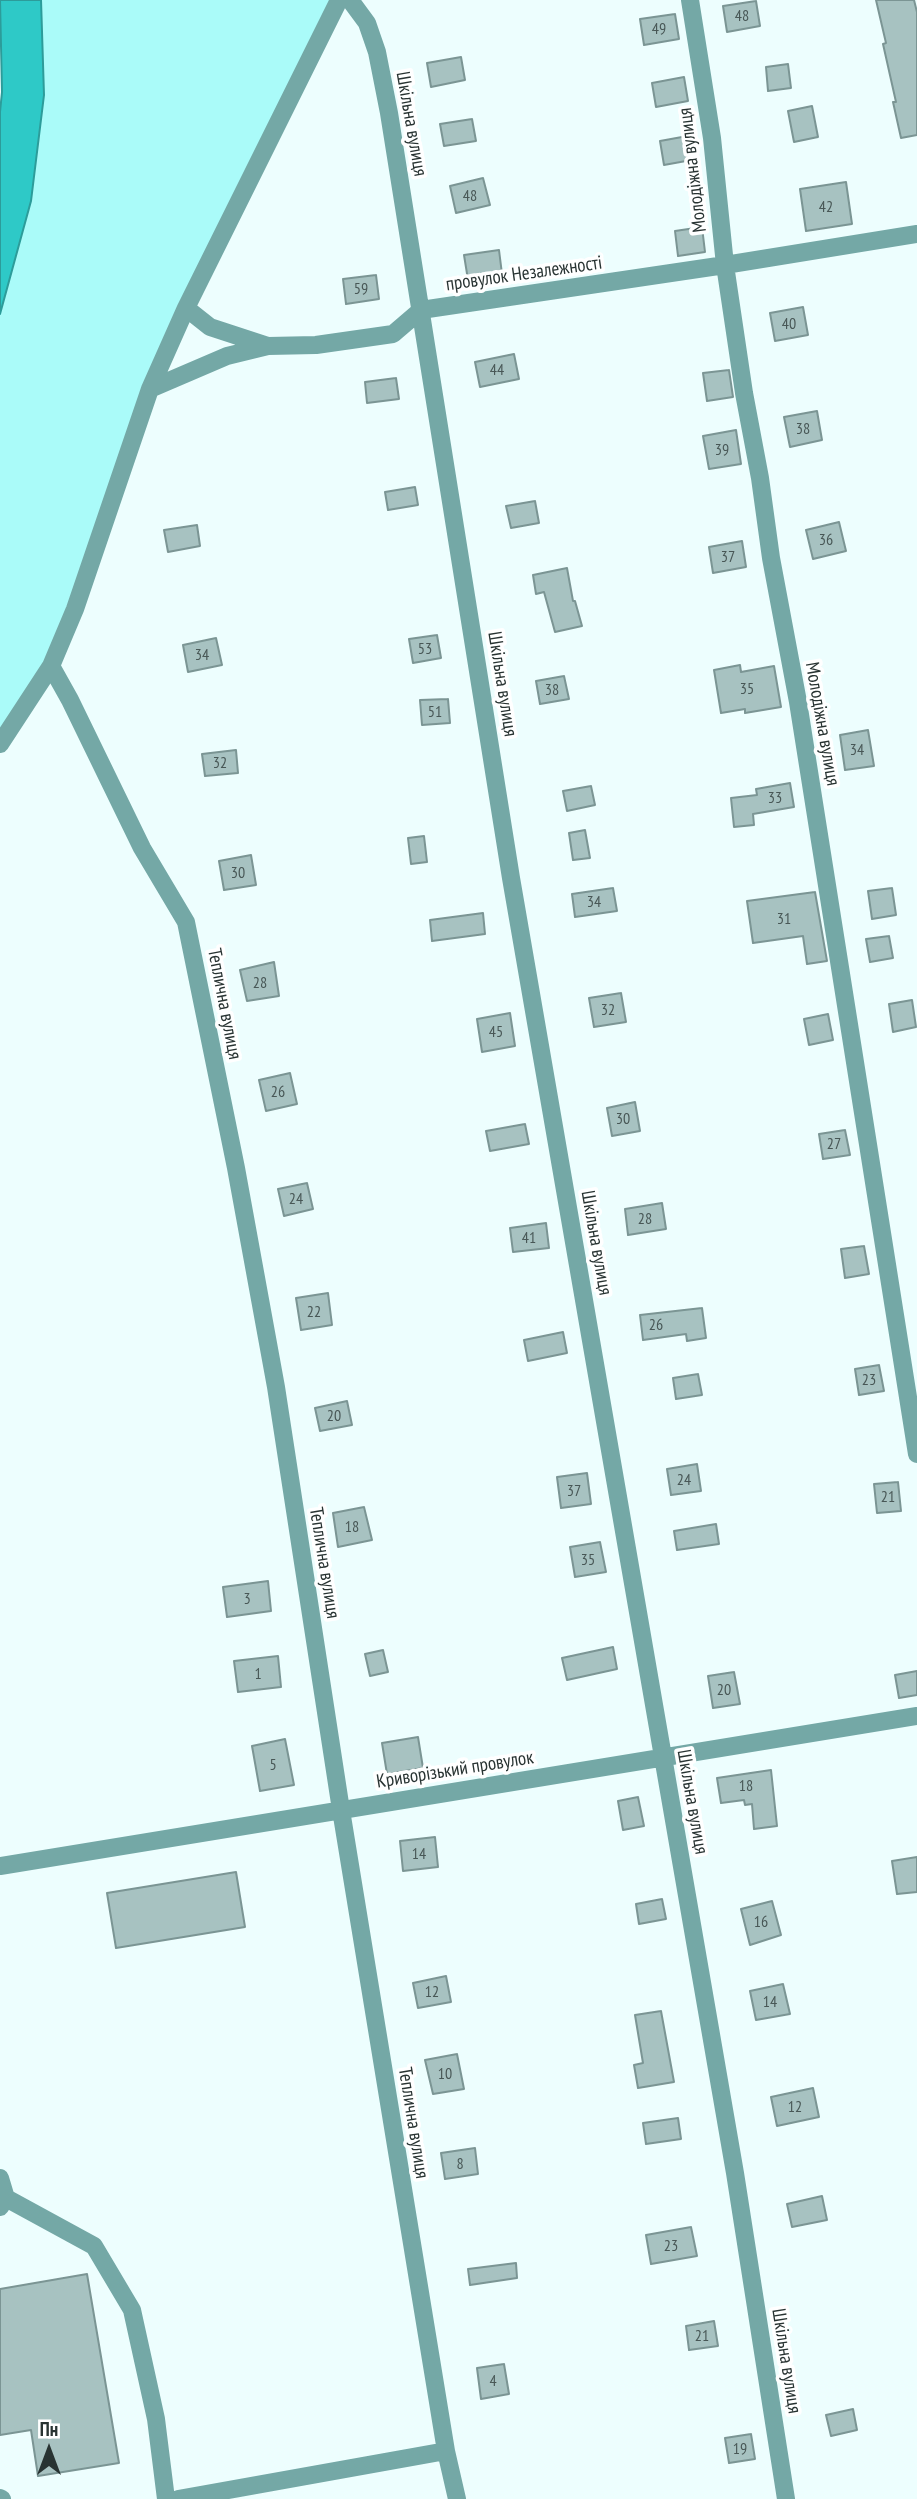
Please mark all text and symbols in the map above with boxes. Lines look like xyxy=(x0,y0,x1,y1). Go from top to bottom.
house number: 48 xyxy=(735,6,749,26)
house number: 49 xyxy=(652,19,666,39)
street label: Шкільна вулиця xyxy=(391,70,431,178)
street label: Молодіжна вулиця xyxy=(674,106,712,234)
house number: 48 xyxy=(463,186,477,206)
house number: 42 xyxy=(819,197,833,217)
street label: провулок Незалежності xyxy=(444,252,604,296)
house number: 59 xyxy=(354,279,368,299)
house number: 40 xyxy=(782,314,796,334)
house number: 44 xyxy=(490,360,504,380)
house number: 38 xyxy=(796,419,810,439)
house number: 39 xyxy=(715,440,729,460)
house number: 36 xyxy=(819,530,833,550)
house number: 37 xyxy=(721,547,735,567)
street label: Шкільна вулиця xyxy=(482,630,522,738)
house number: 53 xyxy=(418,639,432,659)
house number: 34 xyxy=(195,645,209,665)
street label: Молодіжна вулиця xyxy=(800,660,844,788)
house number: 35 xyxy=(740,679,754,699)
house number: 38 xyxy=(545,680,559,700)
house number: 51 xyxy=(428,702,442,722)
house number: 34 xyxy=(850,740,864,760)
house number: 32 xyxy=(213,753,227,773)
house number: 33 xyxy=(768,788,782,808)
house number: 30 xyxy=(231,863,245,883)
house number: 34 xyxy=(587,892,601,912)
house number: 31 xyxy=(777,909,791,929)
street label: Теплична вулиця xyxy=(202,947,246,1061)
house number: 28 xyxy=(253,973,267,993)
house number: 32 xyxy=(601,1000,615,1020)
house number: 45 xyxy=(489,1022,503,1042)
house number: 26 xyxy=(271,1082,285,1102)
house number: 30 xyxy=(616,1109,630,1129)
house number: 27 xyxy=(827,1134,841,1154)
house number: 24 xyxy=(289,1189,303,1209)
street label: Шкільна вулиця xyxy=(576,1189,616,1297)
house number: 28 xyxy=(638,1209,652,1229)
house number: 41 xyxy=(522,1228,536,1248)
house number: 22 xyxy=(307,1302,321,1322)
house number: 26 xyxy=(649,1315,663,1335)
house number: 23 xyxy=(862,1370,876,1390)
house number: 20 xyxy=(327,1406,341,1426)
house number: 24 xyxy=(677,1470,691,1490)
house number: 37 xyxy=(567,1481,581,1501)
house number: 21 xyxy=(881,1487,895,1507)
street label: Теплична вулиця xyxy=(304,1506,344,1620)
house number: 18 xyxy=(345,1517,359,1537)
house number: 35 xyxy=(581,1550,595,1570)
house number: 3 xyxy=(243,1589,251,1609)
house number: 1 xyxy=(254,1664,262,1684)
house number: 20 xyxy=(717,1680,731,1700)
street label: Криворізький провулок xyxy=(375,1746,535,1794)
street label: Шкільна вулиця xyxy=(672,1748,712,1856)
house number: 5 xyxy=(269,1755,277,1775)
house number: 18 xyxy=(739,1776,753,1796)
house number: 14 xyxy=(412,1844,426,1864)
house number: 16 xyxy=(754,1912,768,1932)
house number: 12 xyxy=(425,1982,439,2002)
house number: 14 xyxy=(763,1992,777,2012)
house number: 10 xyxy=(438,2064,452,2084)
street label: Теплична вулиця xyxy=(393,2066,433,2180)
house number: 12 xyxy=(788,2097,802,2117)
house number: 8 xyxy=(456,2154,464,2174)
house number: 23 xyxy=(664,2236,678,2256)
street label: Шкільна вулиця xyxy=(766,2307,806,2415)
house number: 21 xyxy=(695,2326,709,2346)
house number: 4 xyxy=(489,2371,497,2391)
north arrow xyxy=(14,2415,84,2485)
text: Пн xyxy=(40,2417,58,2441)
house number: 19 xyxy=(733,2439,747,2459)

